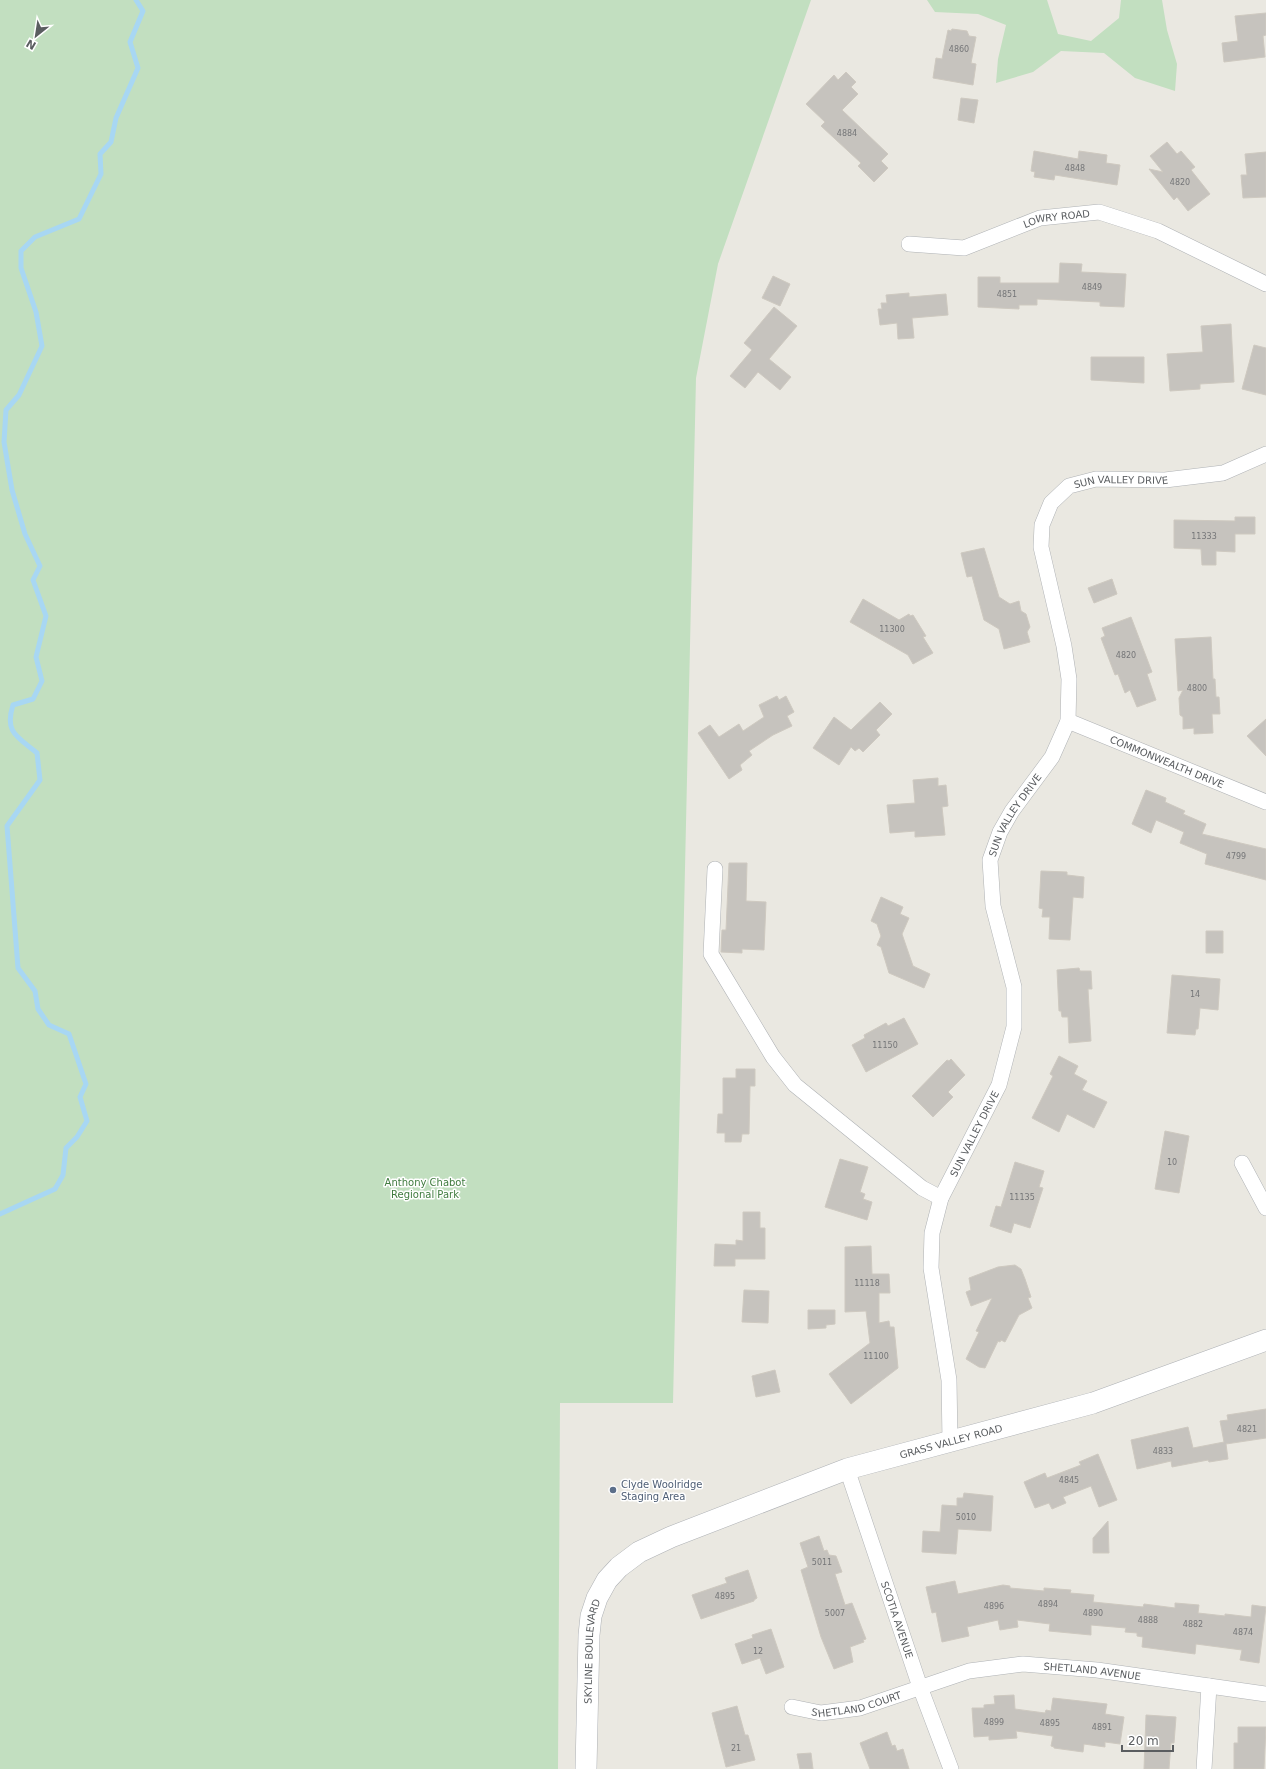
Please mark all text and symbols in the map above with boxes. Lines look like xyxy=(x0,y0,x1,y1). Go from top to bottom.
north arrow xyxy=(16,16,56,56)
text: N xyxy=(24,36,38,52)
house number: 4860 xyxy=(949,45,969,54)
house number: 4884 xyxy=(837,129,857,138)
house number: 4848 xyxy=(1065,164,1085,173)
house number: 4820 xyxy=(1170,178,1190,187)
street label: LOWRY ROAD xyxy=(1021,207,1091,230)
house number: 4849 xyxy=(1082,283,1102,292)
house number: 4851 xyxy=(997,290,1017,299)
street label: SUN VALLEY DRIVE xyxy=(1073,473,1169,490)
house number: 11333 xyxy=(1191,532,1217,541)
house number: 11300 xyxy=(879,625,905,634)
house number: 4820 xyxy=(1116,651,1136,660)
house number: 4800 xyxy=(1187,684,1207,693)
street label: COMMONWEALTH DRIVE xyxy=(1108,733,1226,790)
street label: SUN VALLEY DRIVE xyxy=(986,771,1043,858)
house number: 4799 xyxy=(1226,852,1246,861)
house number: 14 xyxy=(1190,990,1200,999)
house number: 11150 xyxy=(872,1041,898,1050)
street label: SUN VALLEY DRIVE xyxy=(947,1089,1001,1178)
house number: 10 xyxy=(1167,1158,1177,1167)
park label: Anthony Chabot Regional Park xyxy=(385,1177,465,1200)
house number: 11135 xyxy=(1009,1193,1035,1202)
house number: 11118 xyxy=(854,1279,880,1288)
house number: 11100 xyxy=(863,1352,889,1361)
street label: GRASS VALLEY ROAD xyxy=(898,1422,1004,1460)
house number: 4821 xyxy=(1237,1425,1257,1434)
house number: 4833 xyxy=(1153,1447,1173,1456)
house number: 4845 xyxy=(1059,1476,1079,1485)
place label: Clyde Woolridge Staging Area xyxy=(621,1479,702,1502)
marker: Clyde Woolridge Staging Area xyxy=(608,1485,618,1495)
house number: 5010 xyxy=(956,1513,976,1522)
house number: 5011 xyxy=(812,1558,832,1567)
street label: SCOTIA AVENUE xyxy=(879,1580,916,1660)
house number: 4895 xyxy=(715,1592,735,1601)
street label: SKYLINE BOULEVARD xyxy=(582,1597,602,1704)
house number: 4894 xyxy=(1038,1600,1058,1609)
house number: 4896 xyxy=(984,1602,1004,1611)
house number: 5007 xyxy=(825,1609,845,1618)
house number: 4890 xyxy=(1083,1609,1103,1618)
house number: 4888 xyxy=(1138,1616,1158,1625)
house number: 4882 xyxy=(1183,1620,1203,1629)
house number: 4874 xyxy=(1233,1628,1253,1637)
house number: 12 xyxy=(753,1647,763,1656)
street label: SHETLAND AVENUE xyxy=(1043,1660,1142,1682)
street label: SHETLAND COURT xyxy=(811,1689,903,1719)
house number: 4899 xyxy=(984,1718,1004,1727)
house number: 4895 xyxy=(1040,1719,1060,1728)
house number: 4891 xyxy=(1092,1723,1112,1732)
scale bar xyxy=(1122,1727,1173,1753)
text: 20 m xyxy=(1128,1734,1159,1748)
house number: 21 xyxy=(731,1744,741,1753)

